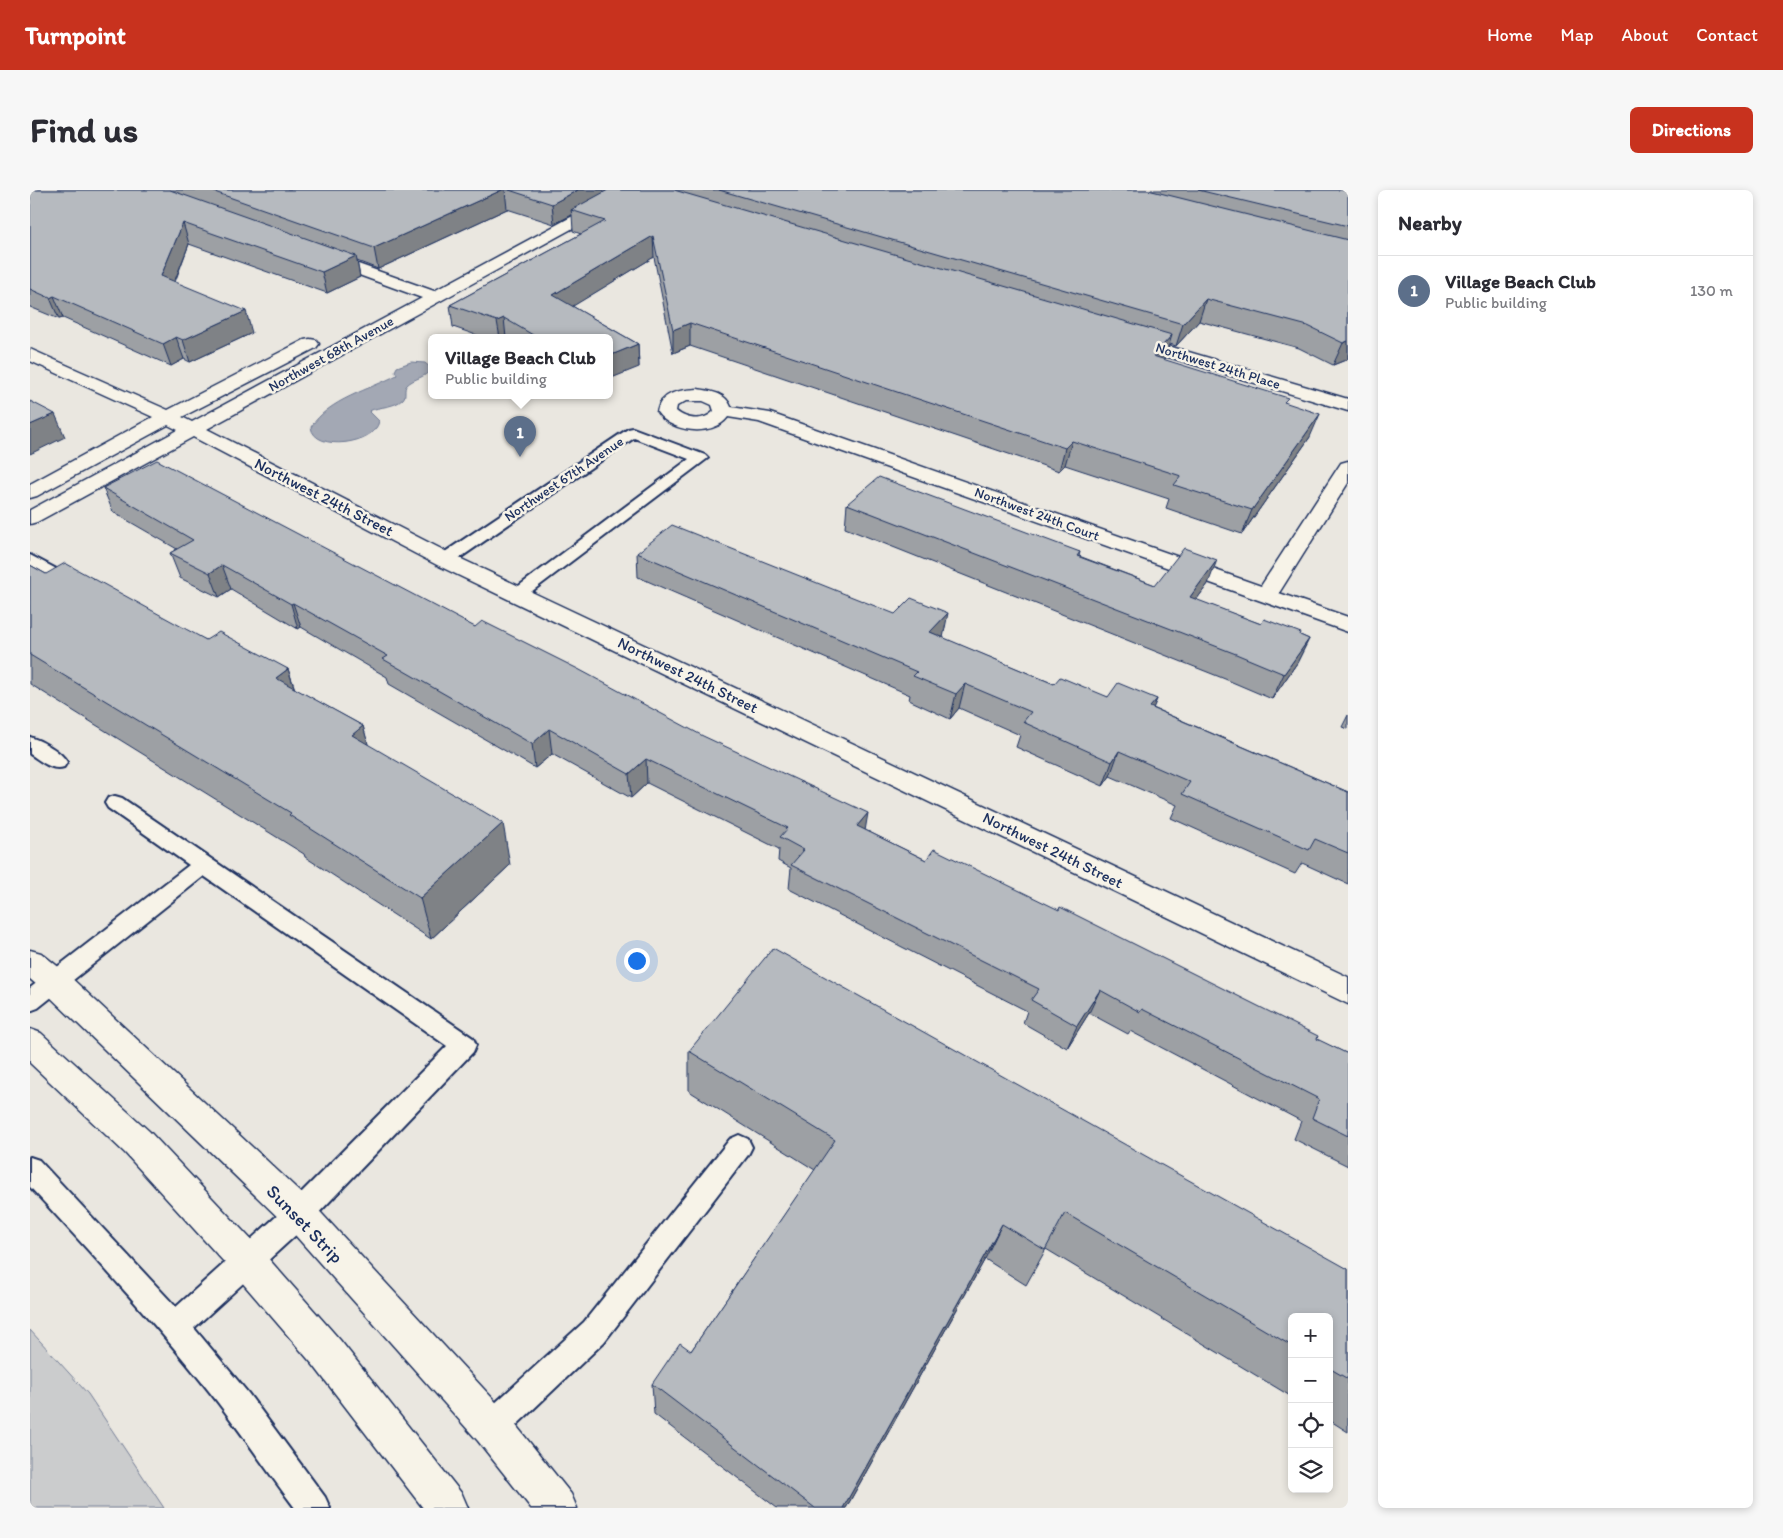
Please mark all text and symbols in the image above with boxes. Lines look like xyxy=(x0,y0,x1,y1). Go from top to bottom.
text: Turnpoint xyxy=(25,21,126,50)
text: Home xyxy=(1487,24,1533,46)
text: Map xyxy=(1561,24,1594,46)
text: About xyxy=(1622,24,1668,46)
text: Contact xyxy=(1696,24,1758,46)
button: Directions xyxy=(1630,107,1753,153)
text: Find us xyxy=(30,109,138,151)
text: Nearby xyxy=(1398,210,1462,235)
text: Village Beach Club xyxy=(1445,270,1596,293)
text: 1 xyxy=(1410,281,1418,300)
text: 130 m xyxy=(1690,281,1733,300)
text: Public building xyxy=(1445,293,1547,312)
street label: Northwest 68th Avenue xyxy=(265,312,397,396)
popup xyxy=(428,334,613,399)
street label: Northwest 24th Place xyxy=(1154,339,1283,393)
text: Village Beach Club xyxy=(445,346,596,369)
text: Public building xyxy=(445,369,547,388)
pin: 1 xyxy=(504,416,536,457)
street label: Northwest 67th Avenue xyxy=(501,433,627,525)
street label: Northwest 24th Street xyxy=(251,454,397,540)
street label: Northwest 24th Court xyxy=(972,483,1102,545)
street label: Northwest 24th Street xyxy=(615,633,761,717)
street label: Northwest 24th Street xyxy=(980,808,1126,892)
your location xyxy=(624,948,650,974)
street label: Sunset Strip xyxy=(262,1180,348,1268)
map controls xyxy=(1288,1313,1333,1493)
button: + xyxy=(1288,1313,1333,1358)
button: − xyxy=(1288,1358,1333,1403)
button: locate xyxy=(1288,1403,1333,1448)
button: layers xyxy=(1288,1448,1333,1493)

